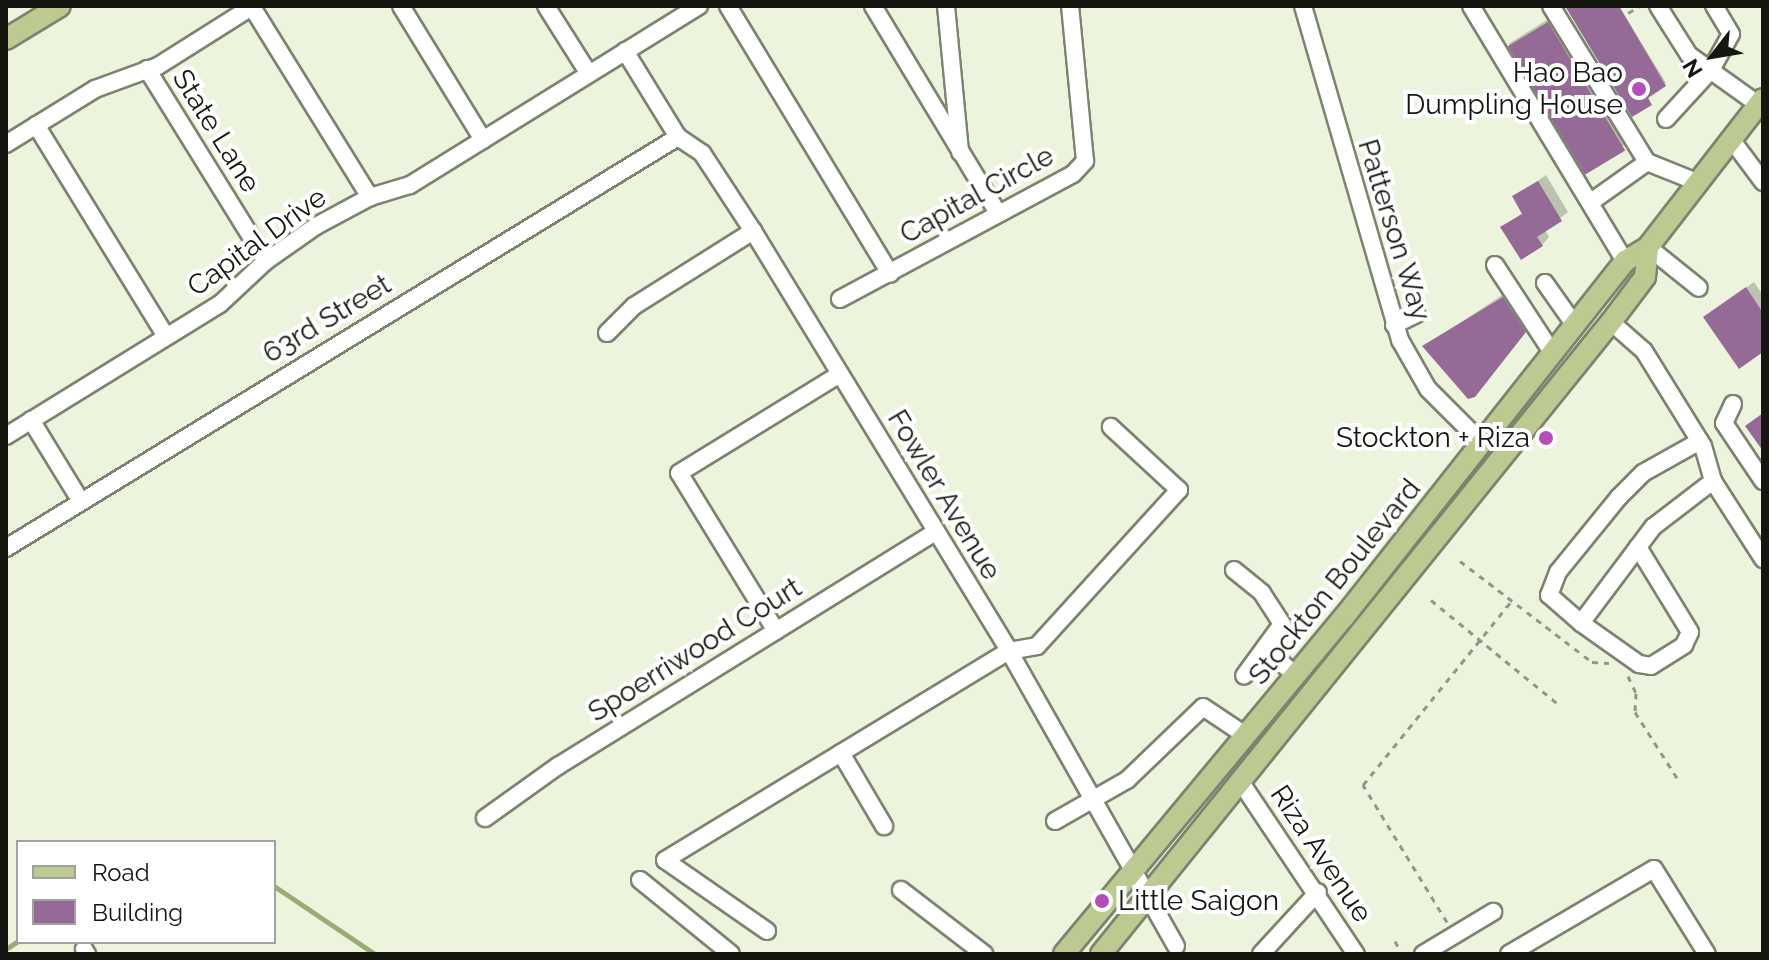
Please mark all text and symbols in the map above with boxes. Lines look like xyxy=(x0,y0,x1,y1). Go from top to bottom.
north arrow xyxy=(1673,16,1753,96)
text: N xyxy=(1677,54,1708,82)
place label: Hao Bao Dumpling House xyxy=(1405,56,1623,122)
street label: State Lane xyxy=(165,63,267,199)
marker: Hao Bao Dumpling House xyxy=(1630,80,1648,98)
street label: Patterson Way xyxy=(1350,135,1438,325)
street label: Capital Circle xyxy=(894,139,1060,251)
street label: Capital Drive xyxy=(181,180,333,304)
street label: 63rd Street xyxy=(257,268,397,370)
street label: Fowler Avenue xyxy=(880,403,1008,587)
place label: Stockton + Riza xyxy=(1336,421,1530,455)
marker: Stockton + Riza xyxy=(1537,429,1555,447)
street label: Stockton Boulevard xyxy=(1242,473,1428,691)
street label: Spoerriwood Court xyxy=(582,571,808,729)
street label: Riza Avenue xyxy=(1263,779,1379,929)
legend xyxy=(16,840,276,944)
text: Road xyxy=(92,858,150,887)
place label: Little Saigon xyxy=(1118,884,1279,918)
marker: Little Saigon xyxy=(1093,892,1111,910)
text: Building xyxy=(92,898,183,927)

